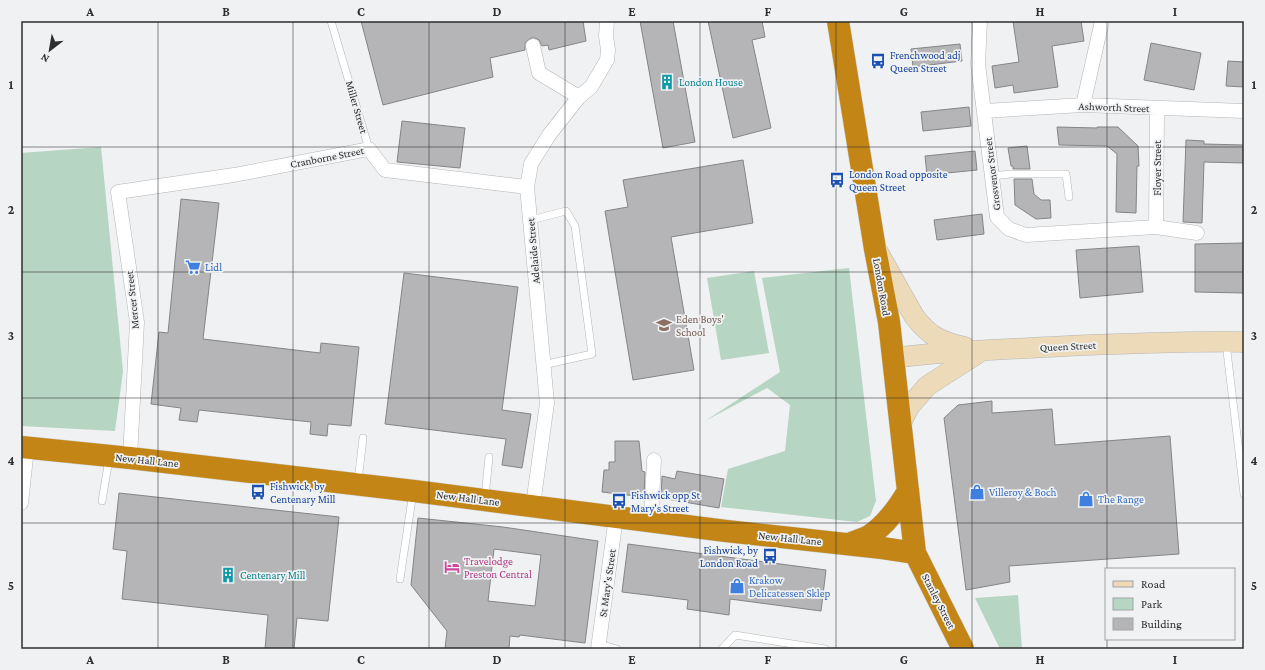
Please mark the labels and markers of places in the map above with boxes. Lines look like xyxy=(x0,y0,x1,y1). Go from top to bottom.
place label: Frenchwood adj Queen Street xyxy=(890,49,961,74)
bus stop icon: Frenchwood adj Queen Street xyxy=(869,52,887,70)
building icon: London House xyxy=(658,73,676,91)
place label: London House xyxy=(679,76,743,88)
place label: London Road opposite Queen Street xyxy=(849,168,948,193)
bus stop icon: London Road opposite Queen Street xyxy=(828,171,846,189)
supermarket icon: Lidl xyxy=(184,258,202,276)
place label: Lidl xyxy=(205,261,222,273)
place label: Eden Boys' School xyxy=(676,313,724,338)
school or university icon: Eden Boys' School xyxy=(655,316,673,334)
place label: Fishwick, by Centenary Mill xyxy=(270,480,336,506)
bus stop icon: Fishwick, by Centenary Mill xyxy=(249,483,267,501)
shop icon: Villeroy & Boch xyxy=(968,483,986,501)
place label: Villeroy & Boch xyxy=(989,486,1057,499)
place label: Fishwick opp St Mary's Street xyxy=(631,489,700,515)
shop icon: The Range xyxy=(1077,490,1095,508)
bus stop icon: Fishwick opp St Mary's Street xyxy=(610,492,628,510)
place label: The Range xyxy=(1098,493,1144,506)
place label: Fishwick, by London Road xyxy=(700,544,759,569)
bus stop icon: Fishwick, by London Road xyxy=(761,547,779,565)
place label: Travelodge Preston Central xyxy=(464,555,532,580)
hotel icon: Travelodge Preston Central xyxy=(443,558,461,576)
building icon: Centenary Mill xyxy=(219,566,237,584)
place label: Centenary Mill xyxy=(240,569,306,582)
place label: Krakow Delicatessen Sklep xyxy=(749,574,831,600)
shop icon: Krakow Delicatessen Sklep xyxy=(728,577,746,595)

